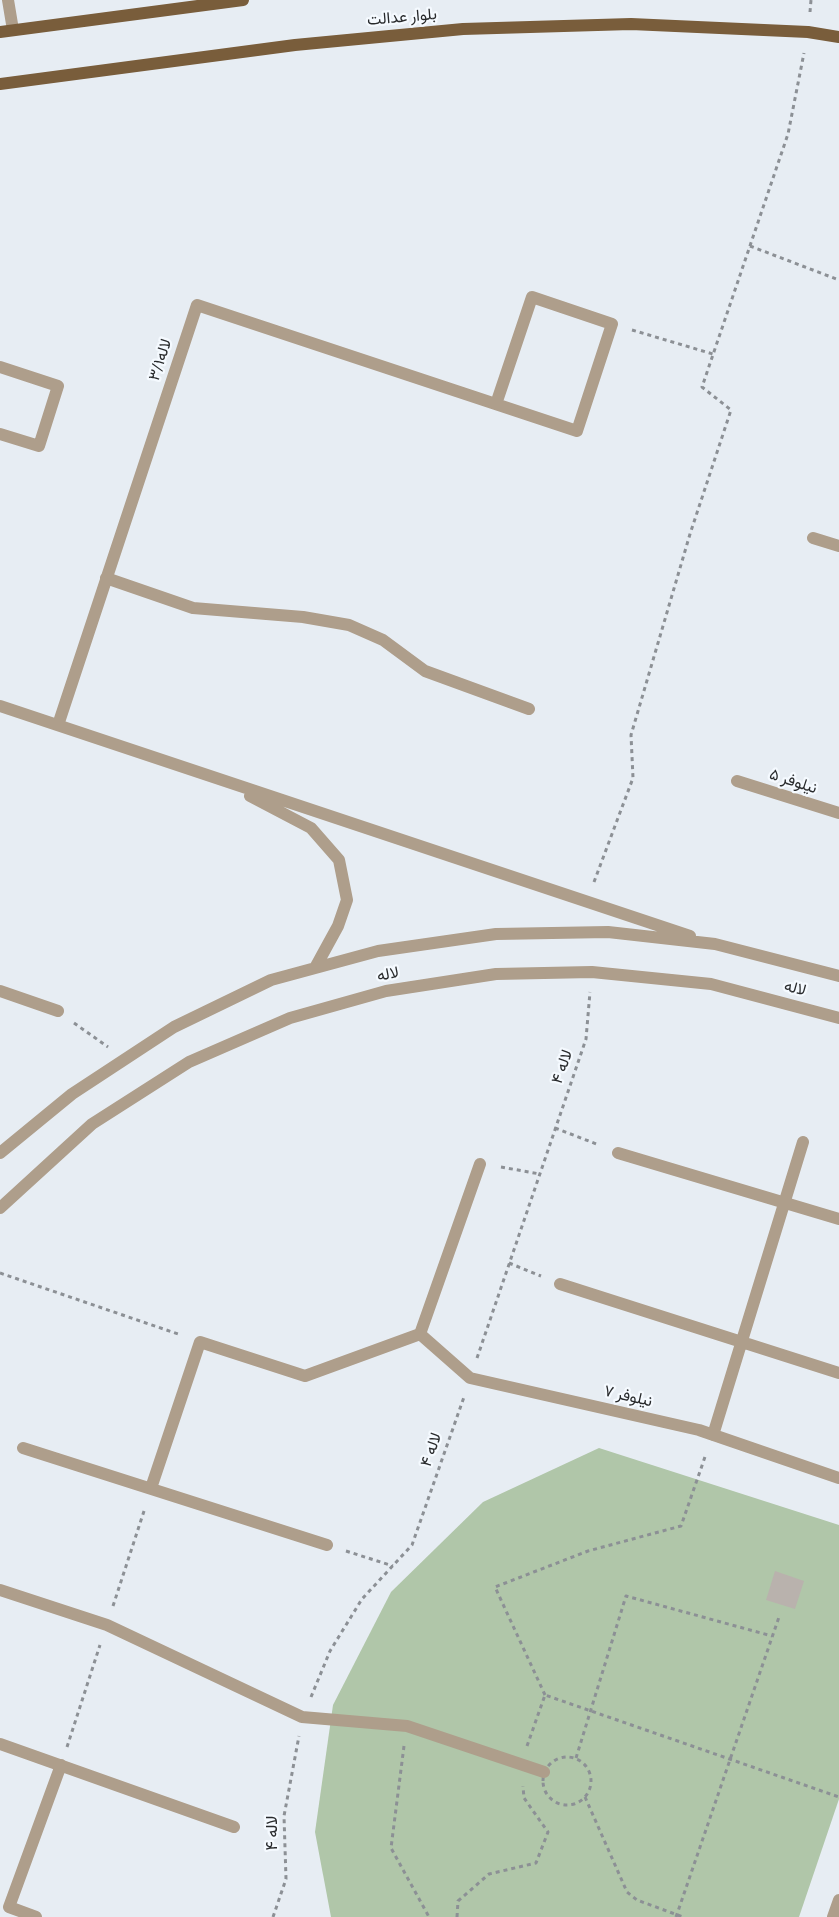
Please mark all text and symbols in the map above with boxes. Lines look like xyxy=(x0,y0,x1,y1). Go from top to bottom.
street label: بلوار عدالت xyxy=(366,5,438,31)
street label: لاله۳/۱ xyxy=(145,337,177,383)
street label: نیلوفر ۵ xyxy=(767,765,819,799)
street label: لاله xyxy=(375,963,401,987)
street label: لاله xyxy=(782,977,808,1001)
street label: لاله ۴ xyxy=(548,1047,578,1087)
street label: نیلوفر ۷ xyxy=(602,1382,654,1412)
street label: لاله ۴ xyxy=(417,1430,447,1470)
street label: لاله ۴ xyxy=(263,1816,283,1850)

